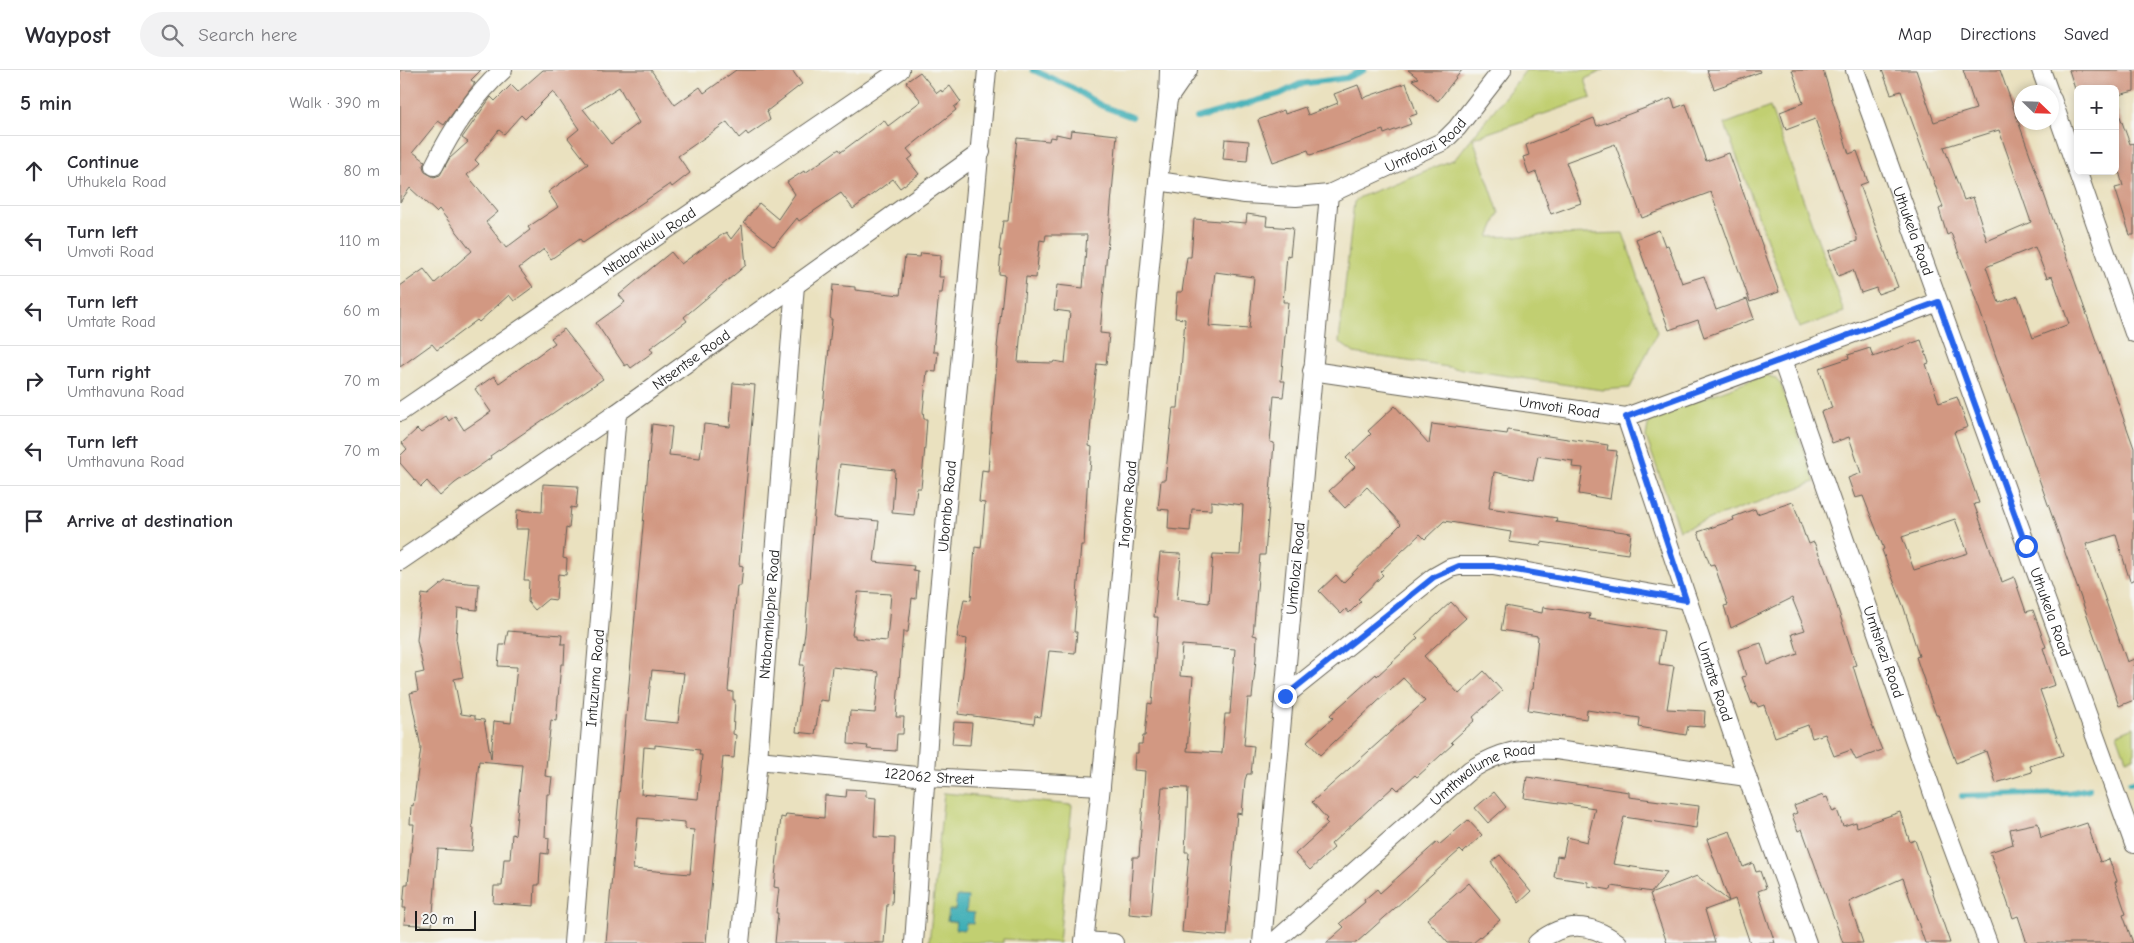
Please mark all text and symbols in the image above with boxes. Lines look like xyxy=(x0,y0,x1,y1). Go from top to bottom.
search box xyxy=(140,12,490,57)
text: Waypost xyxy=(25,21,110,49)
icon: search xyxy=(158,21,186,49)
text: Search here xyxy=(198,24,297,46)
text: Map xyxy=(1898,24,1932,45)
text: Directions xyxy=(1960,24,2036,45)
text: Saved xyxy=(2064,24,2109,45)
north arrow xyxy=(2014,85,2059,130)
map controls xyxy=(2074,85,2119,175)
button: + xyxy=(2074,85,2119,130)
text: 5 min xyxy=(20,91,72,115)
text: Walk · 390 m xyxy=(289,94,380,112)
street label: Umfolozi Road xyxy=(1382,114,1470,176)
button: − xyxy=(2074,130,2119,175)
text: Continue xyxy=(67,151,139,173)
icon: ahead xyxy=(20,157,48,185)
text: 80 m xyxy=(343,162,380,180)
text: Uthukela Road xyxy=(67,173,166,191)
street label: Uthukela Road xyxy=(1889,184,1937,278)
street label: Ntabankulu Road xyxy=(599,203,699,280)
text: Turn left xyxy=(67,221,138,243)
icon: left xyxy=(20,227,48,255)
text: 110 m xyxy=(339,232,380,250)
text: Umvoti Road xyxy=(67,243,154,261)
text: Turn left xyxy=(67,291,138,313)
icon: left xyxy=(20,297,48,325)
text: 60 m xyxy=(343,302,380,320)
text: Umtate Road xyxy=(67,313,156,331)
street label: Ntsentse Road xyxy=(649,326,734,394)
text: Turn right xyxy=(67,361,151,383)
icon: right xyxy=(20,367,48,395)
text: 70 m xyxy=(344,372,380,390)
text: Umthavuna Road xyxy=(67,383,185,401)
street label: Umvoti Road xyxy=(1518,392,1601,422)
text: Turn left xyxy=(67,431,138,453)
icon: left xyxy=(20,437,48,465)
text: 70 m xyxy=(344,442,380,460)
text: Umthavuna Road xyxy=(67,453,185,471)
street label: Ubombo Road xyxy=(934,460,960,553)
street label: Ingome Road xyxy=(1114,460,1141,549)
icon: arrive xyxy=(20,507,48,535)
text: Arrive at destination xyxy=(67,510,233,532)
street label: Umfolozi Road xyxy=(1282,521,1309,616)
route start xyxy=(2015,535,2038,558)
street label: Ntabamhlophe Road xyxy=(755,549,783,680)
street label: Uthukela Road xyxy=(2026,565,2075,659)
street label: Umtshezi Road xyxy=(1859,603,1908,700)
street label: Intuzuma Road xyxy=(582,628,608,727)
street label: Umtate Road xyxy=(1693,639,1737,724)
route end xyxy=(1274,685,1297,708)
street label: Umthwalume Road xyxy=(1426,740,1536,810)
street label: 122062 Street xyxy=(884,764,975,788)
scale bar xyxy=(415,908,476,931)
text: 20 m xyxy=(422,911,454,928)

